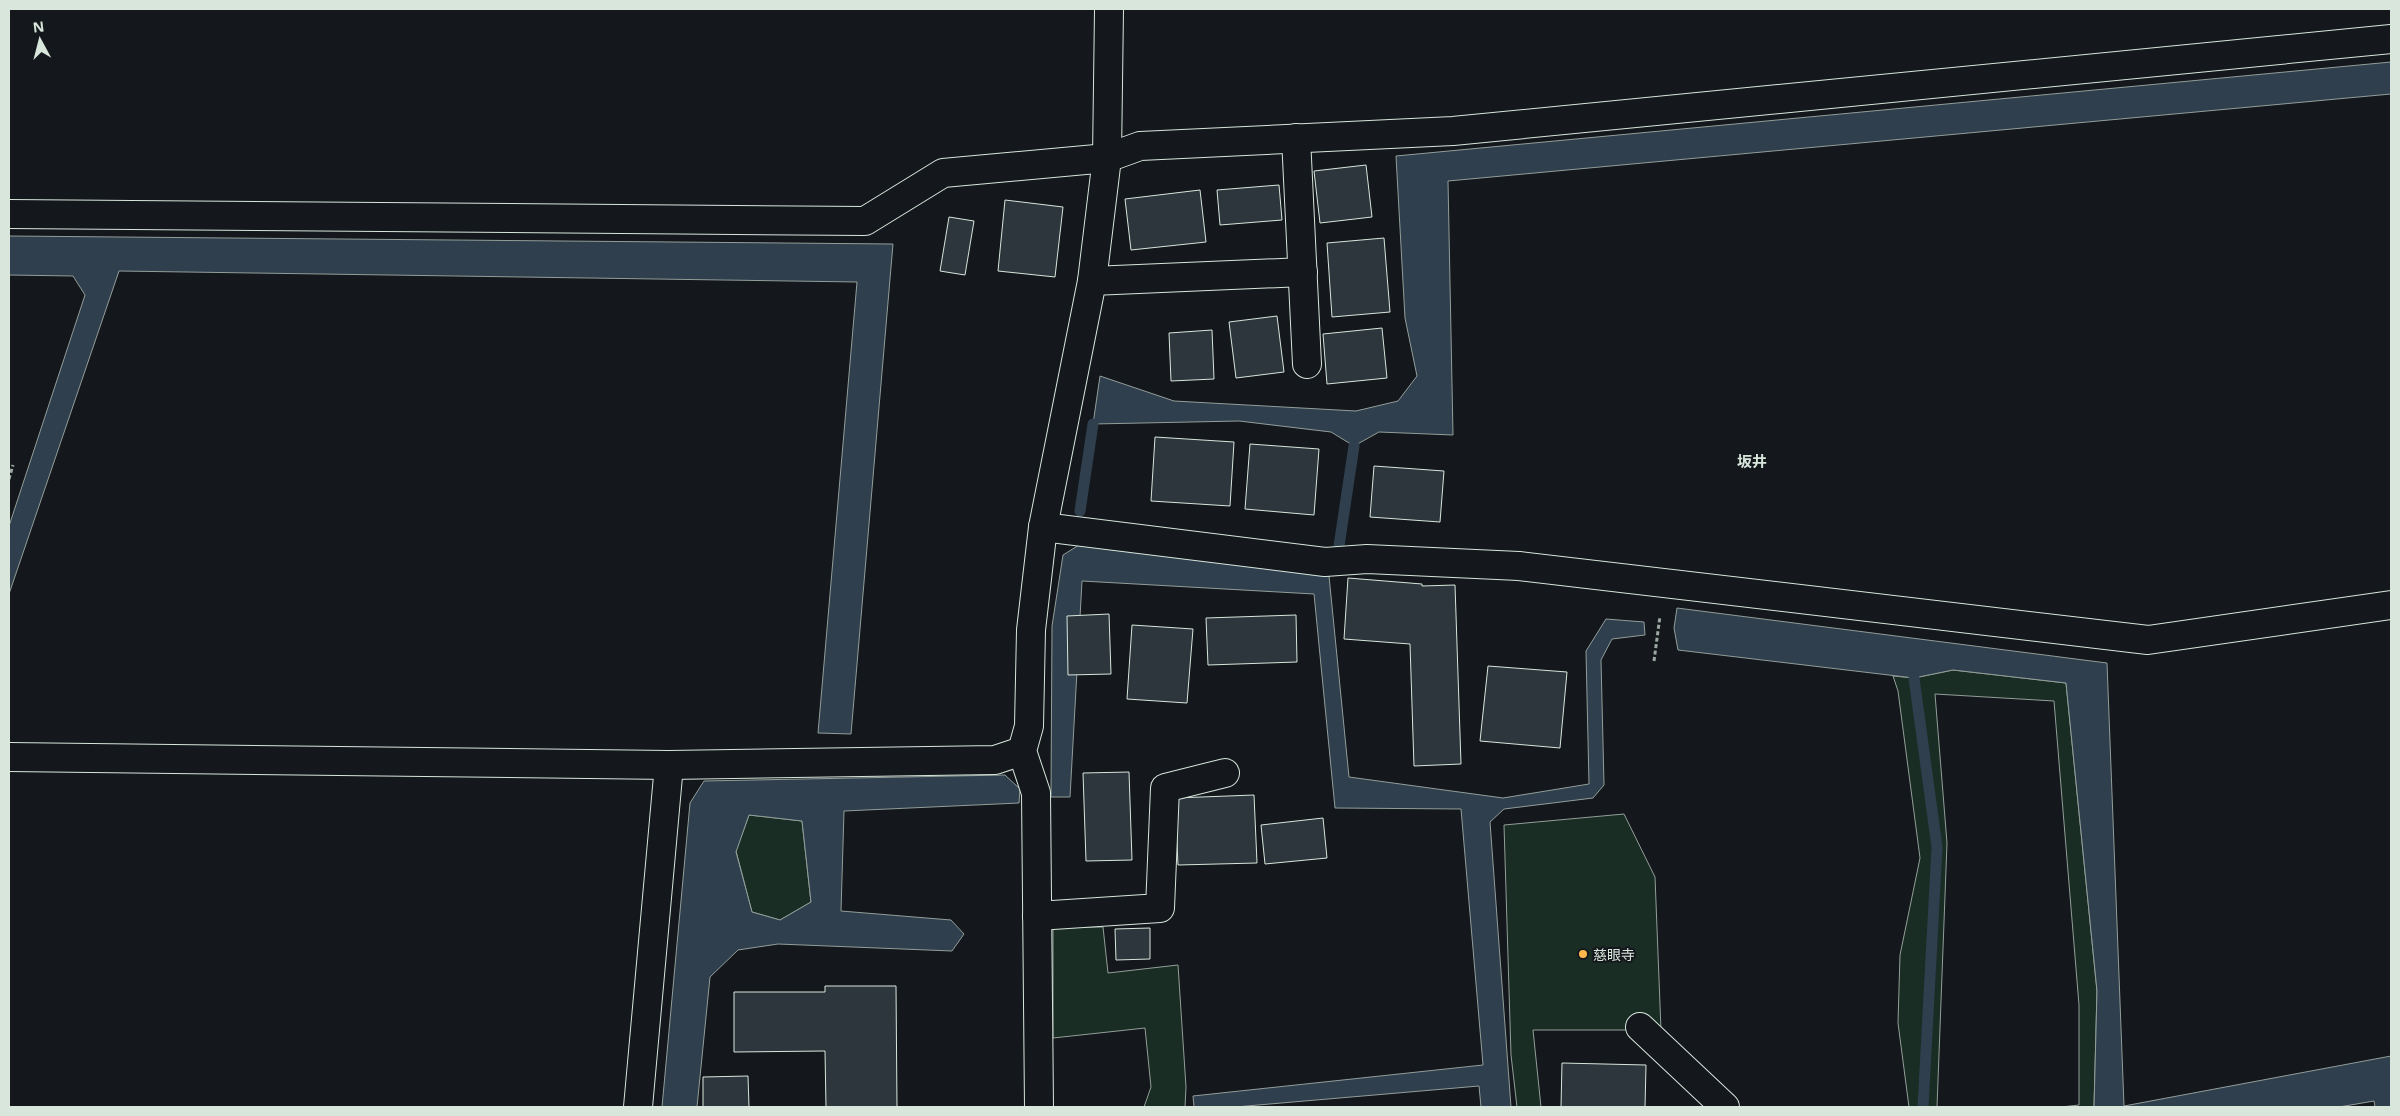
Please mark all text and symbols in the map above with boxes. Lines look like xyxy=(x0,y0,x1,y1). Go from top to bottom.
north arrow xyxy=(15,15,65,65)
text: N xyxy=(32,16,45,37)
district label: 坂井 xyxy=(1737,451,1767,471)
place label: 慈眼寺 xyxy=(1593,945,1635,964)
marker: 慈眼寺 xyxy=(1577,948,1589,960)

